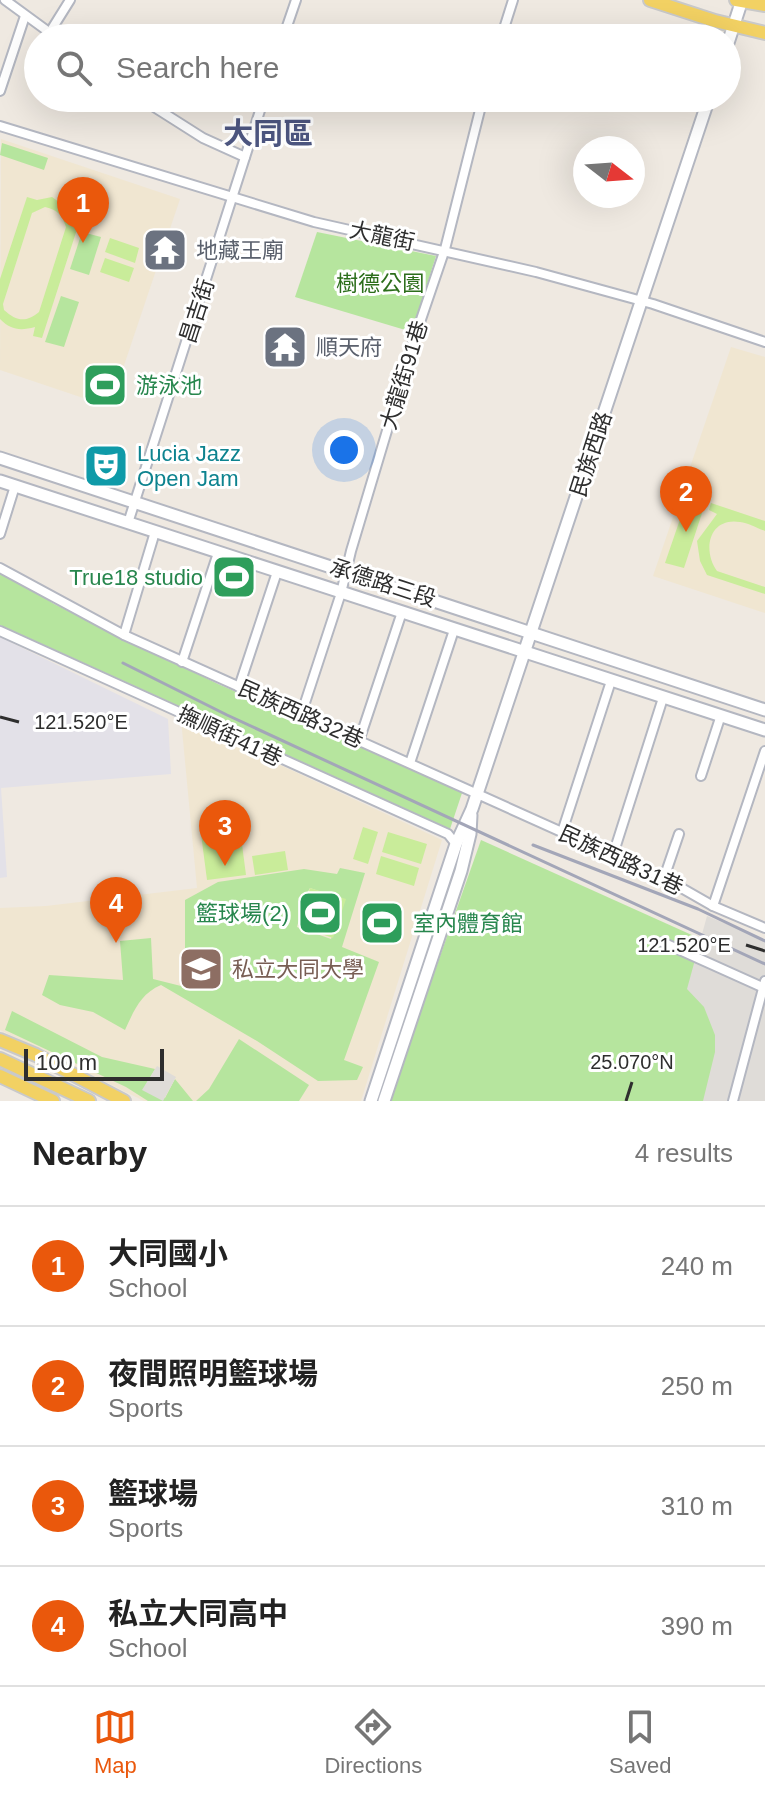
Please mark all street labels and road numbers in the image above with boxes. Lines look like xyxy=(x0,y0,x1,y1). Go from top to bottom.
street label: 大龍街 xyxy=(347,217,417,255)
street label: 昌吉街 xyxy=(175,276,219,346)
street label: 大龍街91巷 xyxy=(376,318,432,432)
street label: 民族西路 xyxy=(566,408,616,500)
street label: 承德路三段 xyxy=(327,554,439,612)
street label: 民族西路32巷 xyxy=(234,675,368,753)
street label: 撫順街41巷 xyxy=(174,701,286,771)
street label: 民族西路31巷 xyxy=(555,820,687,900)

